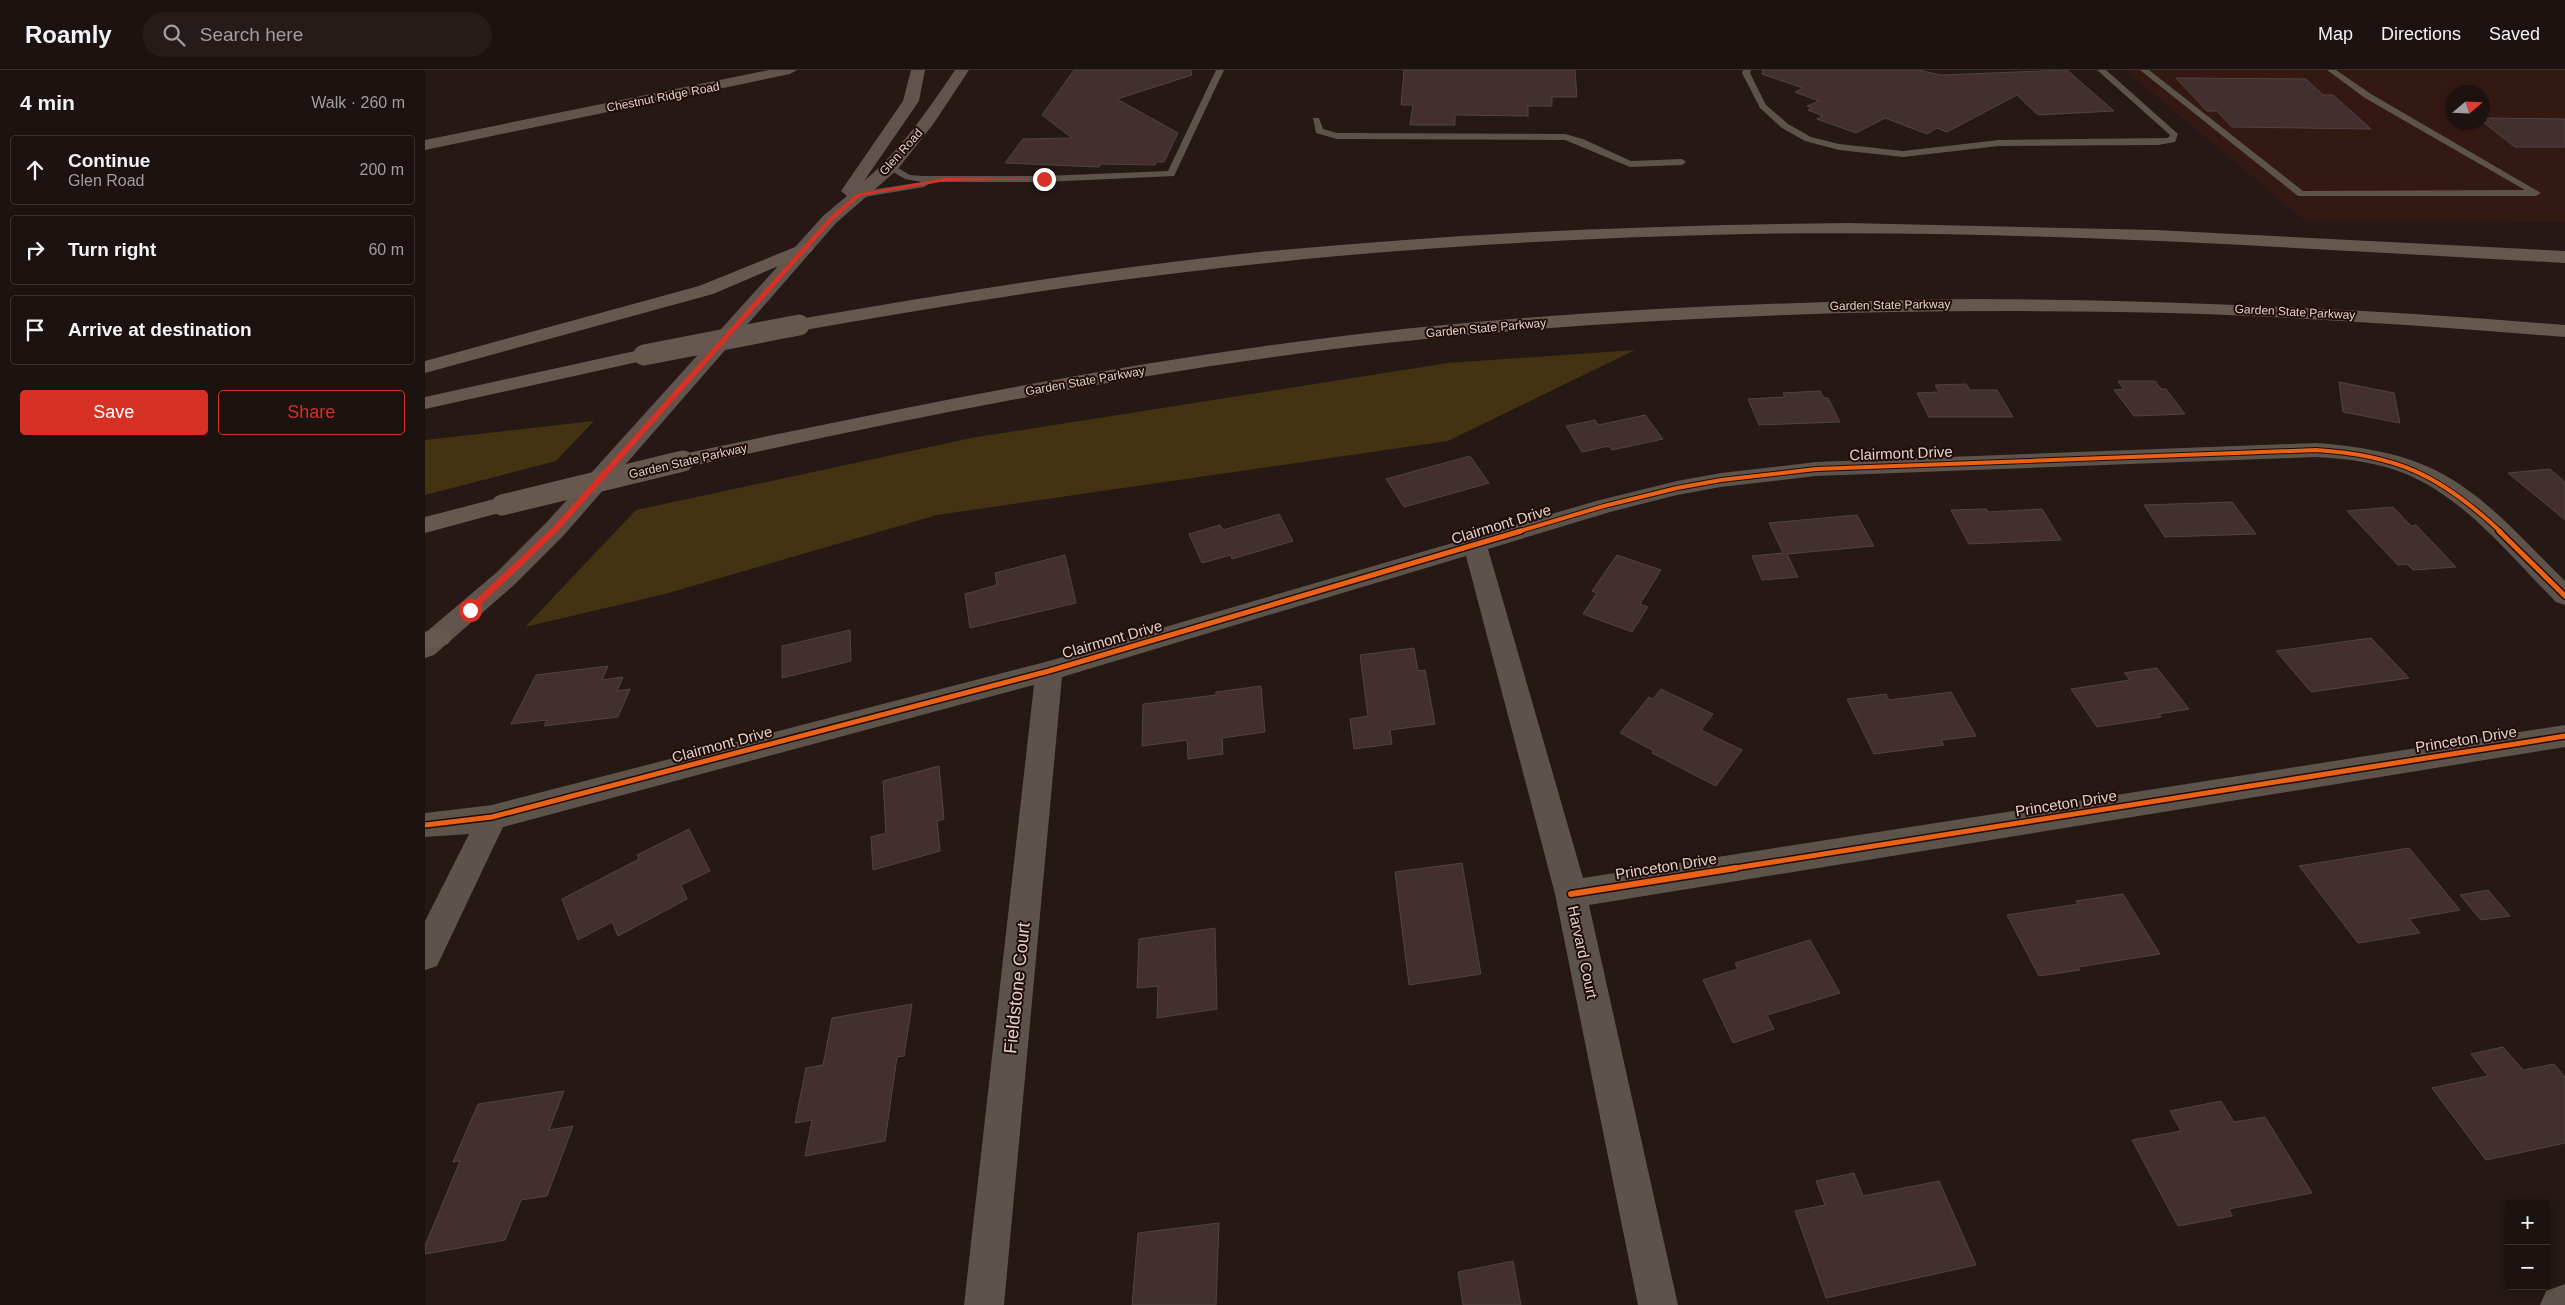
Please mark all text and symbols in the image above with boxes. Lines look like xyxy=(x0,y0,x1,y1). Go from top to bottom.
search box xyxy=(142,12,492,57)
text: Roamly xyxy=(25,21,112,48)
icon: search xyxy=(160,21,188,49)
text: Search here xyxy=(200,24,303,45)
text: Map xyxy=(2318,24,2353,44)
text: Directions xyxy=(2381,24,2461,44)
text: Saved xyxy=(2489,24,2540,44)
street label: Chestnut Ridge Road xyxy=(605,79,721,115)
north arrow xyxy=(2445,85,2490,130)
text: 4 min xyxy=(20,91,75,114)
text: Walk · 260 m xyxy=(311,94,405,111)
street label: Glen Road xyxy=(877,126,925,178)
text: Continue xyxy=(68,150,150,171)
icon: ahead xyxy=(21,156,49,184)
text: 200 m xyxy=(360,161,404,178)
route end xyxy=(1033,168,1056,191)
text: Glen Road xyxy=(68,172,145,189)
icon: right xyxy=(21,236,49,264)
text: Turn right xyxy=(68,239,156,260)
text: 60 m xyxy=(368,241,404,258)
street label: Garden State Parkway xyxy=(1830,297,1950,313)
street label: Garden State Parkway xyxy=(2234,302,2356,322)
icon: arrive xyxy=(21,316,49,344)
street label: Garden State Parkway xyxy=(1425,316,1547,340)
text: Arrive at destination xyxy=(68,319,252,340)
street label: Garden State Parkway xyxy=(1024,364,1146,398)
button: Save xyxy=(20,390,208,435)
button: Share xyxy=(218,390,405,435)
street label: Garden State Parkway xyxy=(628,441,748,481)
street label: Clairmont Drive xyxy=(1849,443,1953,463)
street label: Clairmont Drive xyxy=(1449,501,1553,547)
route start xyxy=(459,599,482,622)
street label: Clairmont Drive xyxy=(1060,617,1164,661)
street label: Clairmont Drive xyxy=(670,722,774,766)
street label: Princeton Drive xyxy=(2414,723,2518,755)
street label: Princeton Drive xyxy=(2014,787,2118,819)
street label: Princeton Drive xyxy=(1614,850,1718,882)
street label: Harvard Court xyxy=(1565,904,1601,1001)
street label: Fieldstone Court xyxy=(1000,921,1034,1055)
map controls xyxy=(2505,1200,2550,1290)
button: + xyxy=(2505,1200,2550,1245)
button: − xyxy=(2505,1245,2550,1290)

